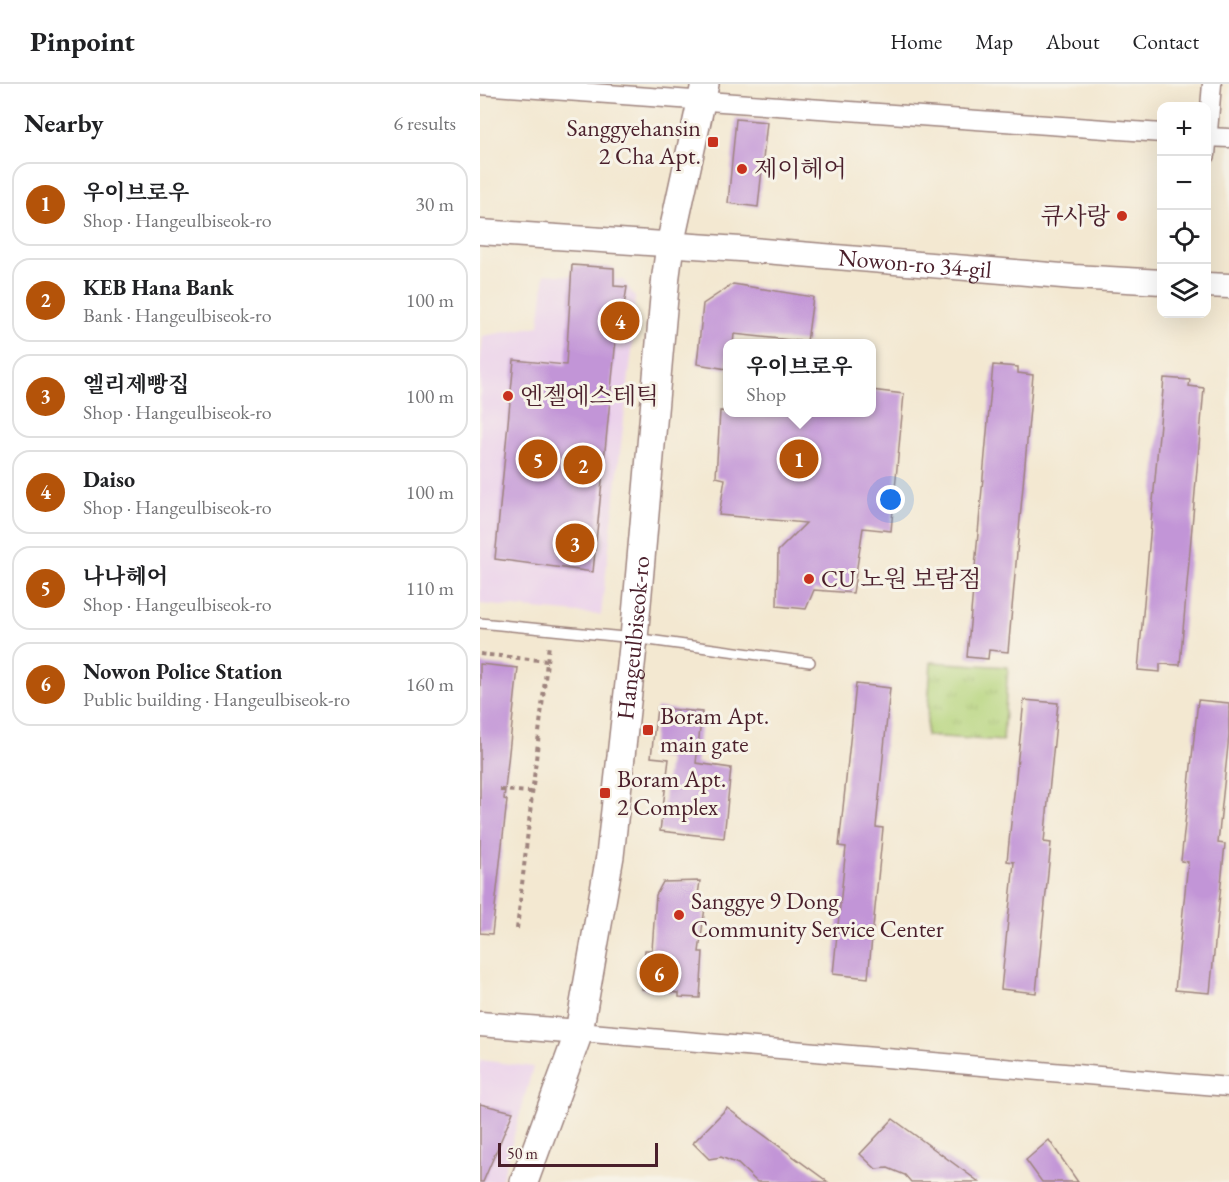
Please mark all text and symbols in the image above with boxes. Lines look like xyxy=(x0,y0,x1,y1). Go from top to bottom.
text: Pinpoint xyxy=(30,23,135,59)
text: Home xyxy=(890,28,942,55)
text: Map xyxy=(975,28,1013,55)
text: About xyxy=(1046,28,1099,55)
text: Contact xyxy=(1132,28,1199,55)
map controls xyxy=(1157,102,1211,318)
button: + xyxy=(1157,102,1211,156)
text: Nearby xyxy=(24,106,104,140)
text: 6 results xyxy=(393,110,456,136)
place label: Sanggyehansin 2 Cha Apt. xyxy=(567,112,701,171)
marker: Sanggyehansin 2 Cha Apt. xyxy=(706,135,720,149)
place label: 제이헤어 xyxy=(754,153,847,184)
button: − xyxy=(1157,156,1211,210)
marker: 제이헤어 xyxy=(735,162,749,176)
text: 우이브로우 xyxy=(83,178,189,207)
text: 1 xyxy=(40,191,51,217)
text: 30 m xyxy=(415,191,454,217)
place label: 큐사랑 xyxy=(1040,200,1111,231)
text: Shop · Hangeulbiseok-ro xyxy=(83,207,272,233)
marker: 큐사랑 xyxy=(1115,209,1129,223)
button: locate xyxy=(1157,210,1211,264)
street label: Nowon-ro 34-gil xyxy=(837,241,993,285)
button: layers xyxy=(1157,264,1211,318)
text: KEB Hana Bank xyxy=(83,273,234,302)
text: 2 xyxy=(40,287,51,313)
text: 100 m xyxy=(406,287,454,313)
pin: 4 xyxy=(600,298,640,344)
text: Bank · Hangeulbiseok-ro xyxy=(83,302,272,328)
popup xyxy=(723,339,876,417)
text: 우이브로우 xyxy=(746,352,853,381)
text: 엘리제빵집 xyxy=(83,370,189,399)
place label: 엔젤에스테틱 xyxy=(520,380,659,411)
text: Shop xyxy=(746,381,786,407)
text: 3 xyxy=(40,383,51,409)
text: 100 m xyxy=(406,383,454,409)
marker: 엔젤에스테틱 xyxy=(501,389,515,403)
text: Shop · Hangeulbiseok-ro xyxy=(83,399,272,425)
pin: 5 xyxy=(518,436,558,482)
pin: 1 xyxy=(780,436,818,482)
pin: 2 xyxy=(564,442,602,488)
text: Daiso xyxy=(83,465,135,494)
text: 4 xyxy=(40,479,51,505)
text: 100 m xyxy=(406,479,454,505)
your location xyxy=(876,485,905,514)
text: Shop · Hangeulbiseok-ro xyxy=(83,494,272,520)
pin: 3 xyxy=(556,520,595,566)
street label: Hangeulbiseok-ro xyxy=(609,554,656,721)
text: 나나헤어 xyxy=(83,562,168,591)
place label: CU 노원 보람점 xyxy=(821,563,981,594)
marker: CU 노원 보람점 xyxy=(802,572,816,586)
text: 5 xyxy=(40,575,51,601)
text: 110 m xyxy=(406,575,454,601)
text: Shop · Hangeulbiseok-ro xyxy=(83,591,272,617)
text: Nowon Police Station xyxy=(83,657,282,686)
text: 6 xyxy=(40,671,51,697)
text: 160 m xyxy=(406,671,454,697)
text: Public building · Hangeulbiseok-ro xyxy=(83,686,350,712)
place label: Boram Apt. main gate xyxy=(660,700,769,759)
marker: Boram Apt. main gate xyxy=(641,723,655,737)
place label: Boram Apt. 2 Complex xyxy=(617,763,726,822)
marker: Boram Apt. 2 Complex xyxy=(598,786,612,800)
place label: Sanggye 9 Dong Community Service Center xyxy=(691,885,944,944)
marker: Sanggye 9 Dong Community Service Center xyxy=(672,908,686,922)
pin: 6 xyxy=(640,950,678,996)
scale bar xyxy=(498,1140,658,1168)
text: 50 m xyxy=(507,1143,538,1164)

